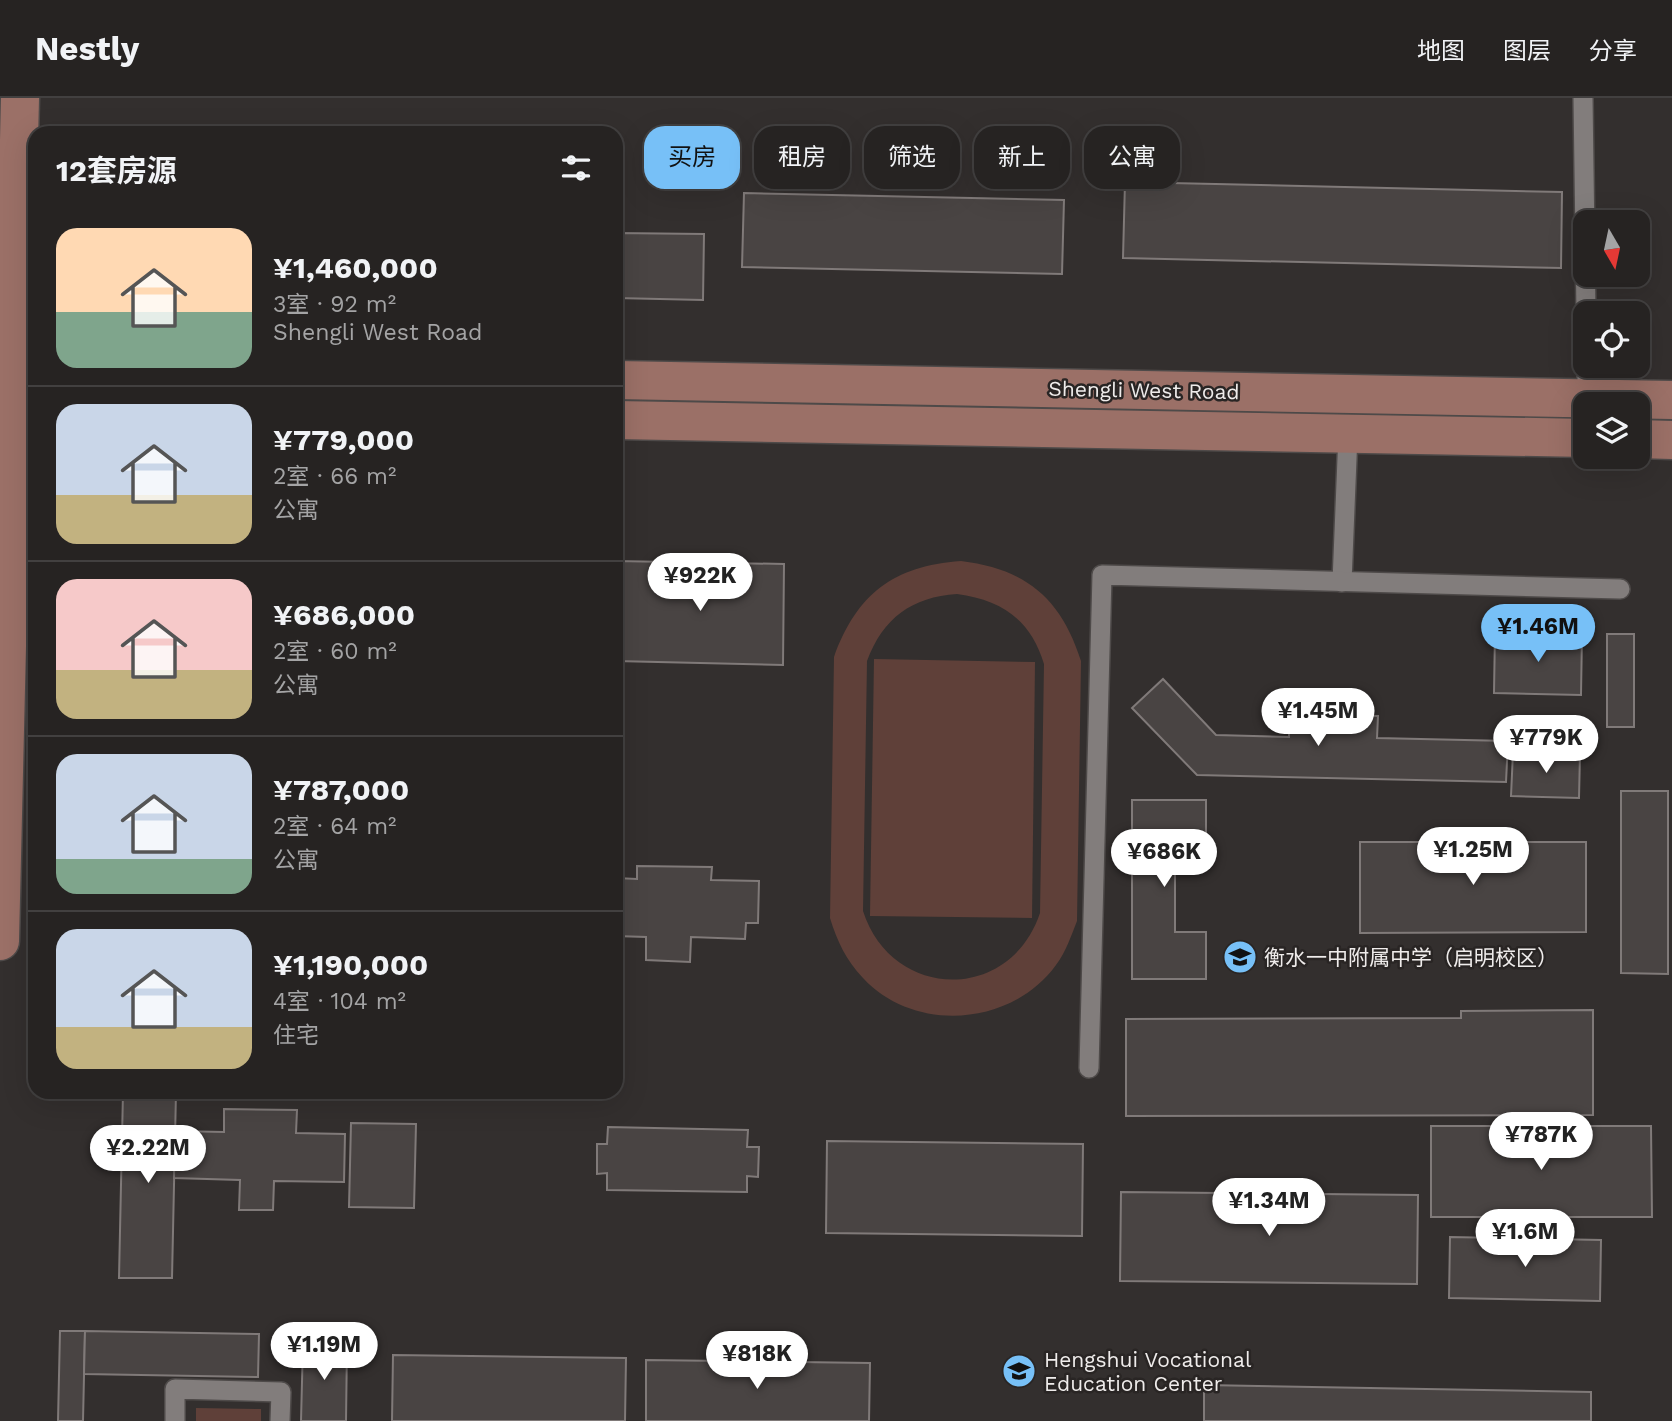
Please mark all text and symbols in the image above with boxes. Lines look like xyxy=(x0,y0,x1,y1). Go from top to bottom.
text: Nestly xyxy=(35,29,139,68)
text: 地图 xyxy=(1417,37,1465,65)
text: 图层 xyxy=(1503,37,1551,65)
text: 分享 xyxy=(1589,37,1637,65)
chip: 买房 xyxy=(644,126,740,189)
chip: 租房 xyxy=(754,126,850,189)
chip: 筛选 xyxy=(864,126,960,189)
chip: 新上 xyxy=(974,126,1070,189)
chip: 公寓 xyxy=(1084,126,1180,189)
icon: filters xyxy=(557,149,595,187)
text: 12套房源 xyxy=(56,153,177,188)
north arrow xyxy=(1573,210,1650,287)
map controls xyxy=(1573,210,1650,469)
text: ¥1,460,000 xyxy=(273,250,438,285)
icon: home xyxy=(112,256,196,340)
text: 3室 · 92 m² xyxy=(273,291,396,318)
button: locate xyxy=(1573,301,1650,378)
text: Shengli West Road xyxy=(273,319,483,346)
street label: Shengli West Road xyxy=(1048,376,1240,404)
button: layers xyxy=(1573,392,1650,469)
text: ¥779,000 xyxy=(273,422,414,457)
icon: home xyxy=(112,432,196,516)
text: 2室 · 66 m² xyxy=(273,463,396,490)
text: 公寓 xyxy=(273,497,319,524)
pin: ¥922K xyxy=(651,554,749,613)
text: ¥922K xyxy=(664,562,736,589)
text: ¥686,000 xyxy=(273,597,415,632)
pin: ¥1.46M xyxy=(1481,604,1595,664)
icon: home xyxy=(112,607,196,691)
text: ¥1.46M xyxy=(1497,613,1579,640)
text: 2室 · 60 m² xyxy=(273,638,397,665)
text: 公寓 xyxy=(273,672,319,699)
pin: ¥1.45M xyxy=(1261,688,1375,748)
text: ¥1.45M xyxy=(1277,697,1359,724)
pin: ¥779K xyxy=(1497,716,1595,775)
text: ¥779K xyxy=(1509,724,1583,751)
text: ¥787,000 xyxy=(273,772,409,807)
icon: home xyxy=(112,782,196,866)
text: 2室 · 64 m² xyxy=(273,813,397,840)
pin: ¥1.25M xyxy=(1416,828,1530,887)
pin: ¥686K xyxy=(1115,830,1213,889)
text: ¥1.25M xyxy=(1433,836,1513,863)
text: ¥686K xyxy=(1127,838,1201,865)
text: 公寓 xyxy=(273,847,319,874)
school or university icon: 衡水一中附属中学（启明校区） xyxy=(1221,938,1259,976)
place label: 衡水一中附属中学（启明校区） xyxy=(1264,945,1558,970)
text: ¥1,190,000 xyxy=(273,947,428,982)
icon: home xyxy=(112,957,196,1041)
text: 4室 · 104 m² xyxy=(273,988,406,1015)
text: 住宅 xyxy=(273,1022,319,1049)
pin: ¥787K xyxy=(1492,1112,1590,1172)
text: ¥787K xyxy=(1505,1121,1577,1148)
pin: ¥2.22M xyxy=(91,1126,205,1185)
text: ¥2.22M xyxy=(106,1134,190,1161)
pin: ¥1.34M xyxy=(1212,1178,1326,1238)
text: ¥1.34M xyxy=(1228,1187,1310,1214)
pin: ¥1.6M xyxy=(1476,1210,1574,1269)
text: ¥1.6M xyxy=(1492,1218,1558,1245)
pin: ¥1.19M xyxy=(267,1322,381,1382)
text: ¥1.19M xyxy=(287,1331,361,1358)
pin: ¥818K xyxy=(708,1332,806,1391)
text: ¥818K xyxy=(722,1340,792,1367)
place label: Hengshui Vocational Education Center xyxy=(1044,1347,1252,1396)
school or university icon: Hengshui Vocational Education Center xyxy=(1000,1352,1038,1390)

